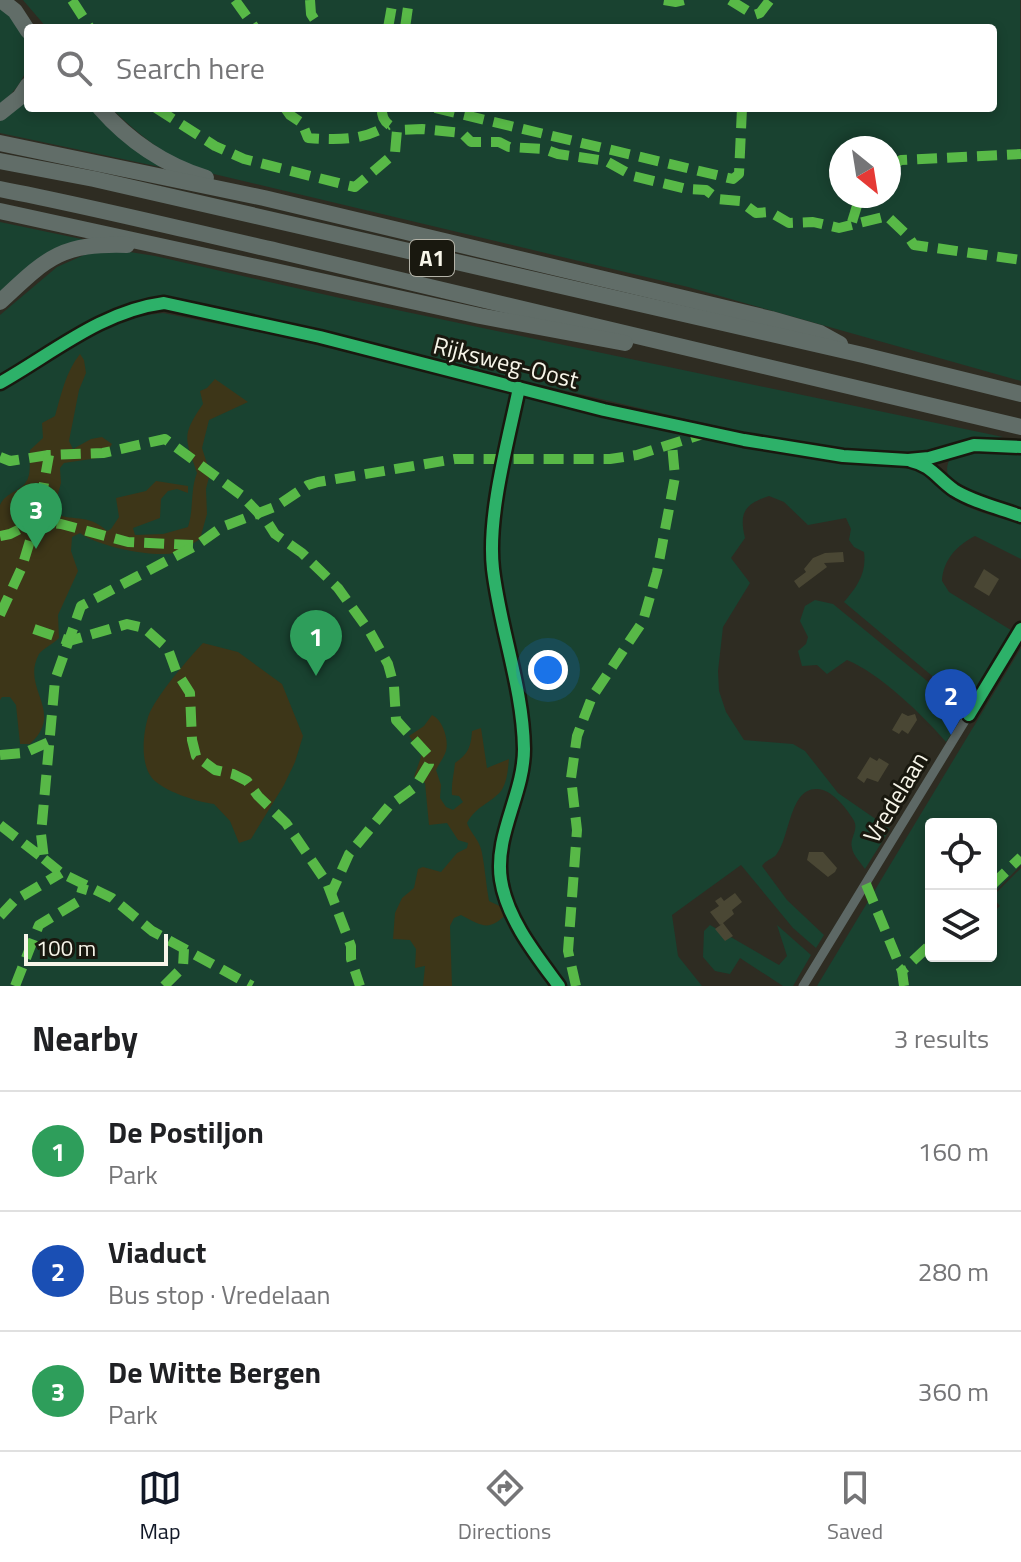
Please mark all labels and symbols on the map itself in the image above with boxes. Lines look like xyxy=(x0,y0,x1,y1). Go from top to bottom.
north arrow xyxy=(829,136,901,208)
road number: A1 xyxy=(410,240,454,276)
street label: Rijksweg-Oost xyxy=(429,327,583,398)
pin: 3 xyxy=(10,483,62,549)
pin: 1 xyxy=(290,610,342,676)
your location xyxy=(528,650,568,690)
pin: 2 xyxy=(925,669,977,735)
street label: Vredelaan xyxy=(854,745,936,849)
scale bar xyxy=(24,930,168,966)

